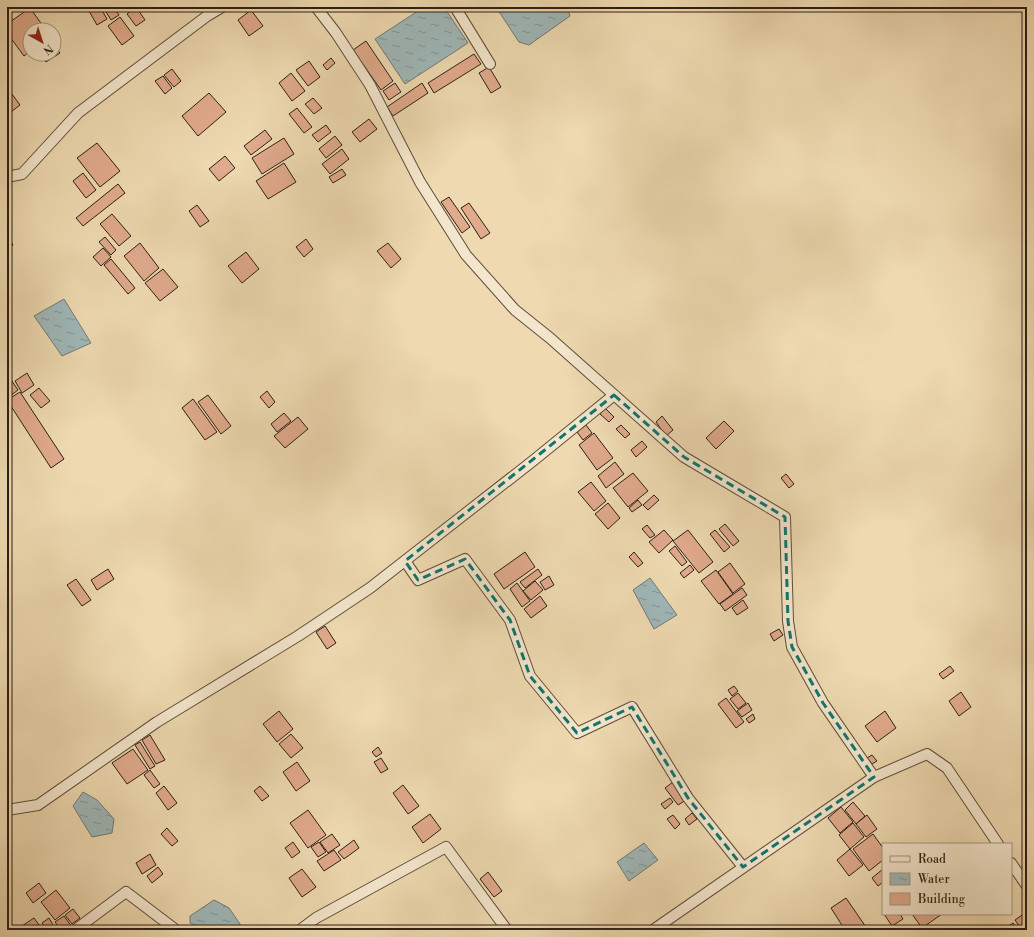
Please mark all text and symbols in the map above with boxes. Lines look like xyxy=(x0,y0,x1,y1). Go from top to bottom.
north arrow xyxy=(22,22,62,62)
text: N xyxy=(40,41,55,57)
legend xyxy=(882,843,1012,915)
text: Road xyxy=(918,852,946,867)
text: Water xyxy=(917,872,950,887)
text: Building xyxy=(917,892,966,907)

